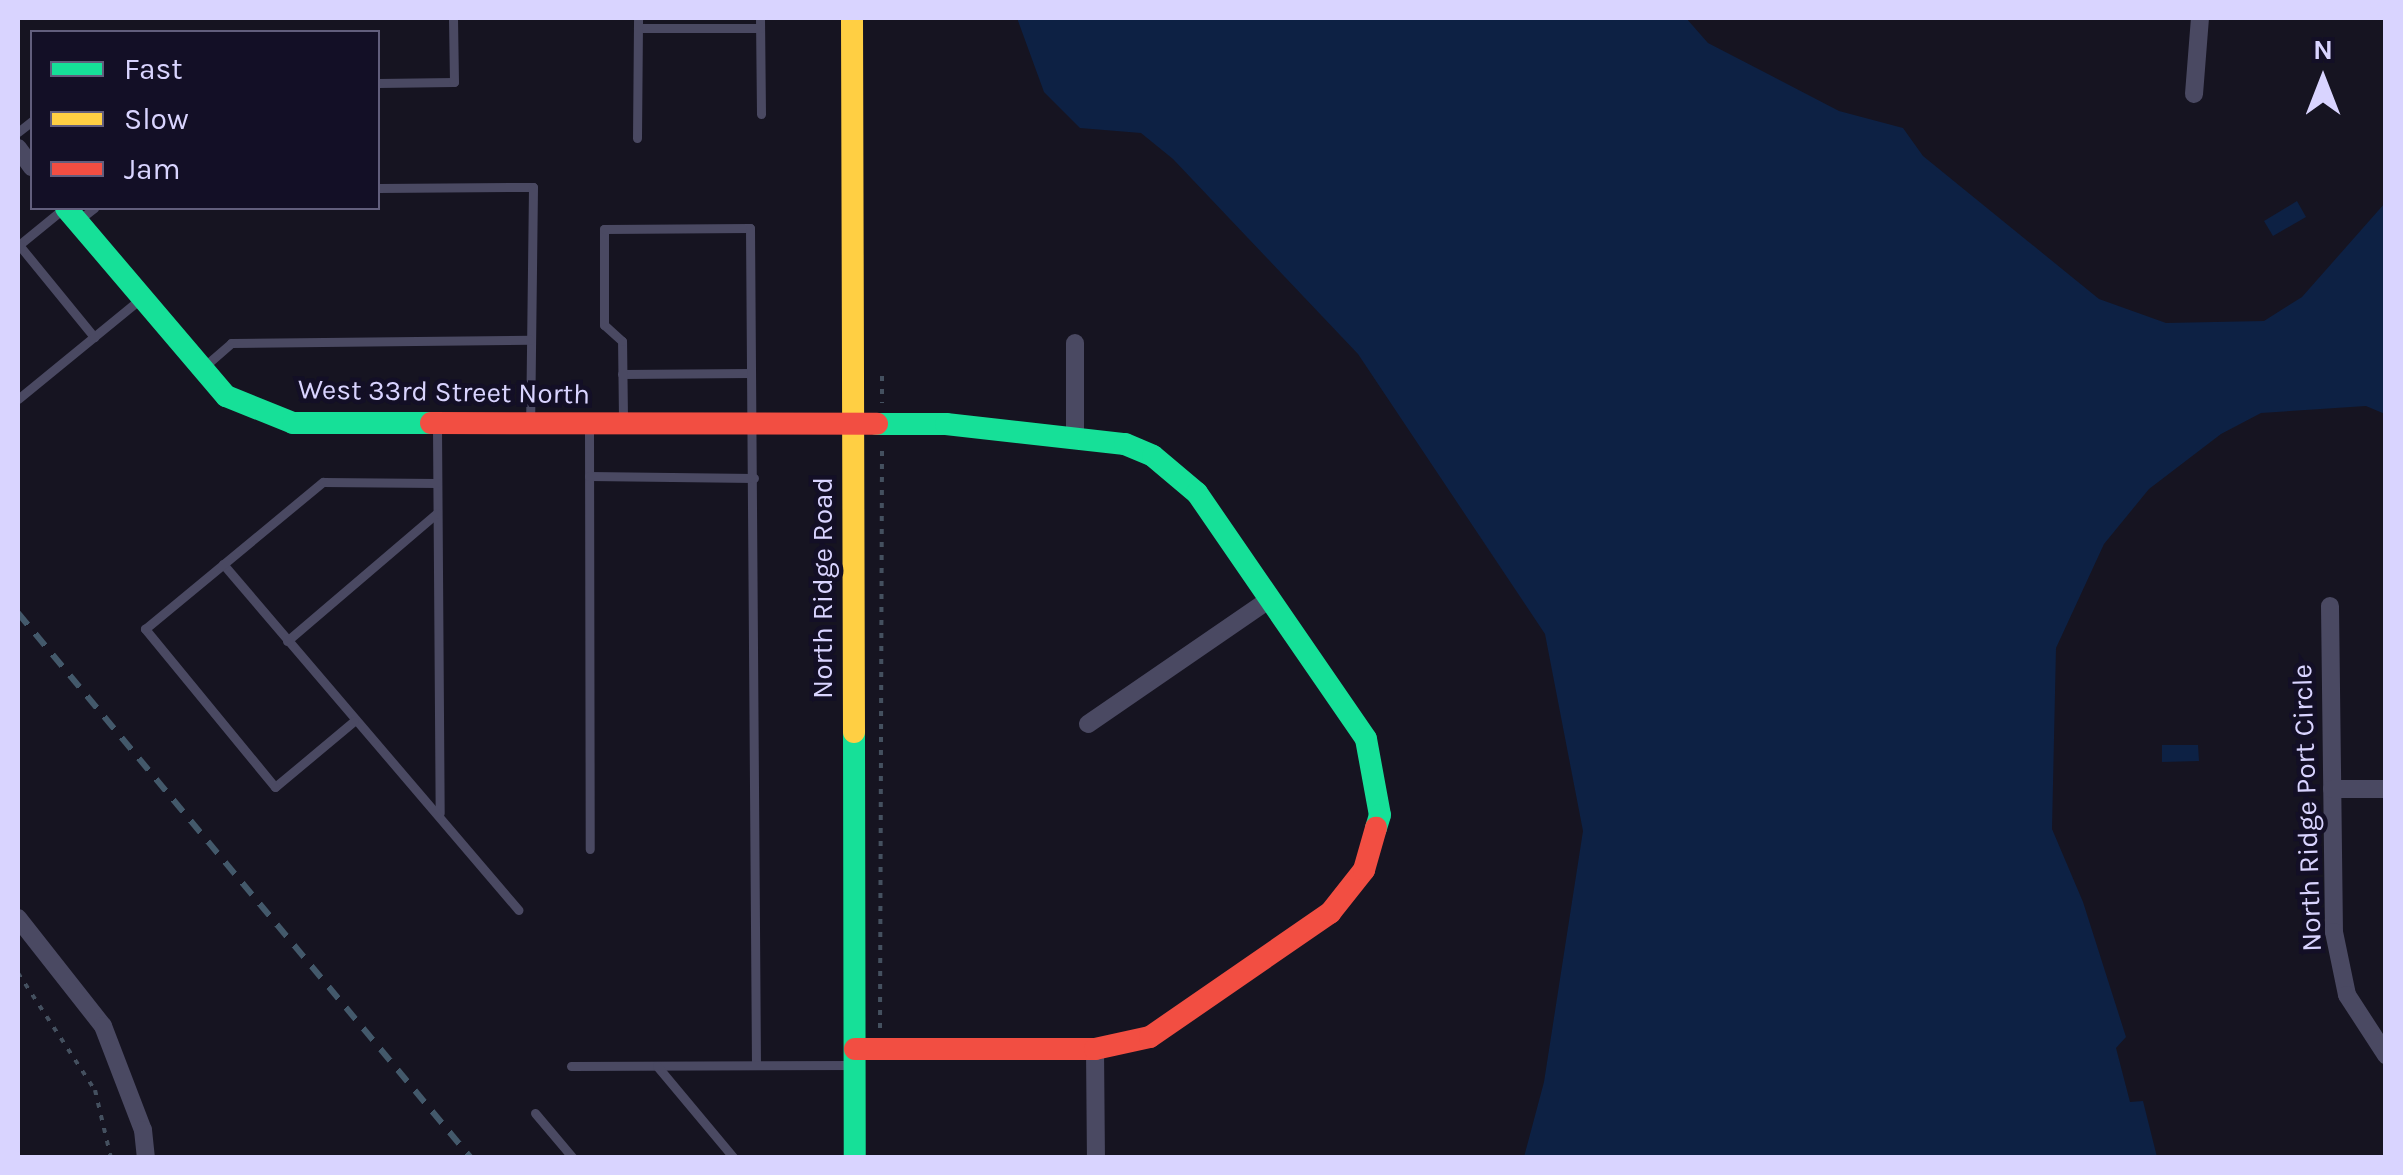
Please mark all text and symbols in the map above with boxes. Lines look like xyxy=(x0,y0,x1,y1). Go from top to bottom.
legend xyxy=(30,30,380,210)
north arrow xyxy=(2273,30,2373,130)
text: N xyxy=(2313,33,2333,66)
text: Fast xyxy=(124,51,183,87)
text: Slow xyxy=(124,101,189,137)
text: Jam xyxy=(124,151,181,187)
street label: West 33rd Street North xyxy=(298,373,590,411)
street label: North Ridge Road xyxy=(806,477,840,699)
street label: North Ridge Port Circle xyxy=(2285,664,2329,952)

